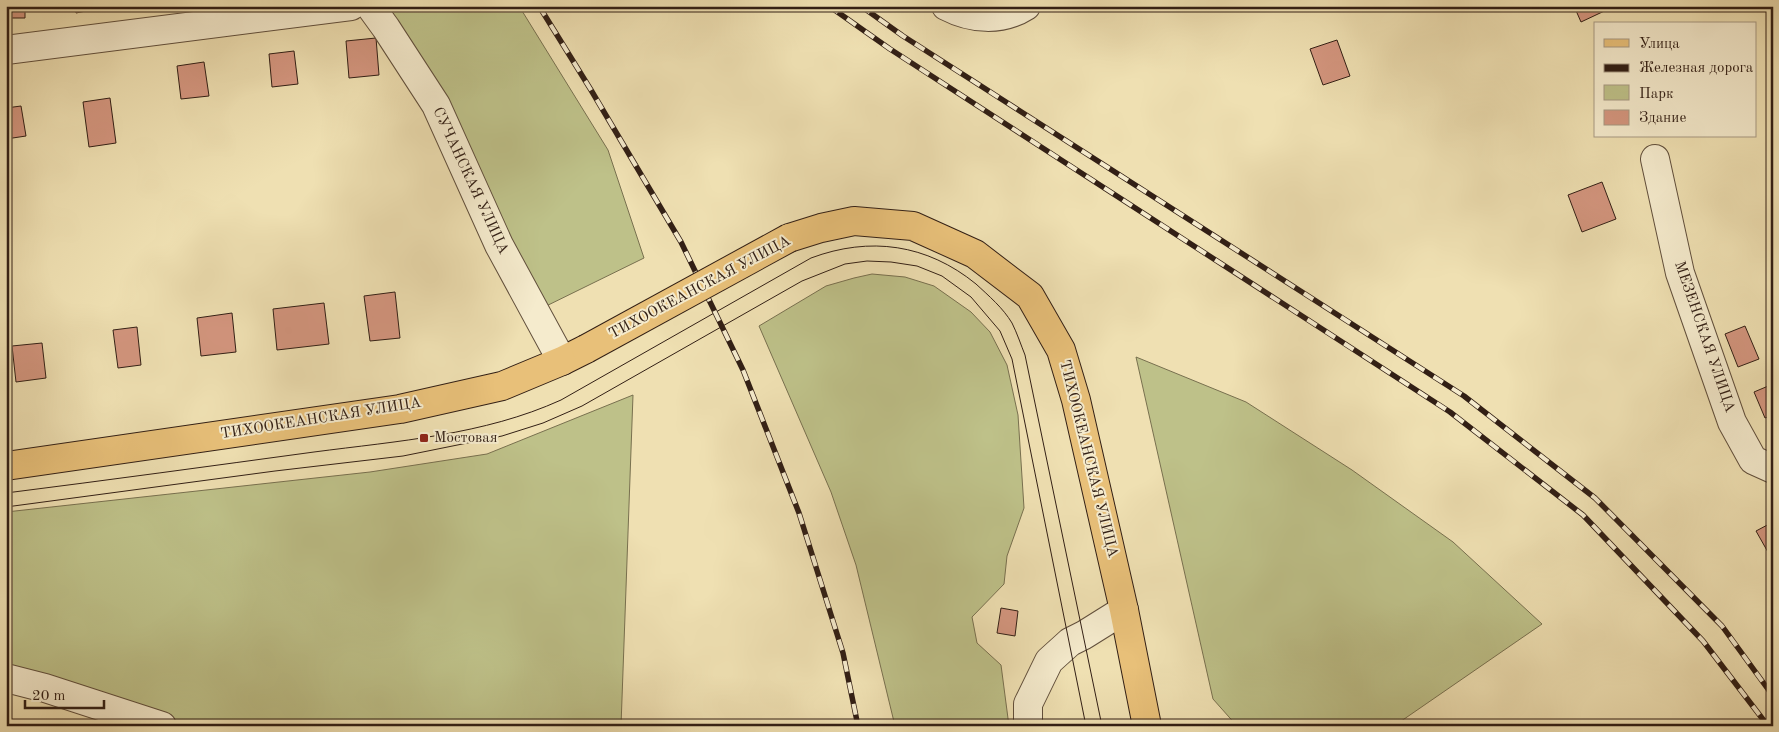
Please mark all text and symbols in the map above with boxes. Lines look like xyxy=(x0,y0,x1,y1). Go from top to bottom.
legend xyxy=(1594,22,1756,138)
text: Улица xyxy=(1639,37,1680,52)
text: Железная дорога xyxy=(1639,61,1754,76)
text: Парк xyxy=(1639,87,1674,102)
street label: СУЧАНСКАЯ УЛИЦА xyxy=(429,105,511,257)
text: Здание xyxy=(1639,111,1686,126)
street label: ТИХООКЕАНСКАЯ УЛИЦА xyxy=(607,233,794,342)
street label: МЕЗЕНСКАЯ УЛИЦА xyxy=(1671,259,1737,415)
street label: ТИХООКЕАНСКАЯ УЛИЦА xyxy=(1056,359,1120,560)
street label: ТИХООКЕАНСКАЯ УЛИЦА xyxy=(220,396,423,442)
place label: Мостовая xyxy=(434,431,498,446)
marker: Мостовая xyxy=(418,432,430,444)
scale bar xyxy=(25,677,104,709)
text: 20 m xyxy=(32,689,66,704)

